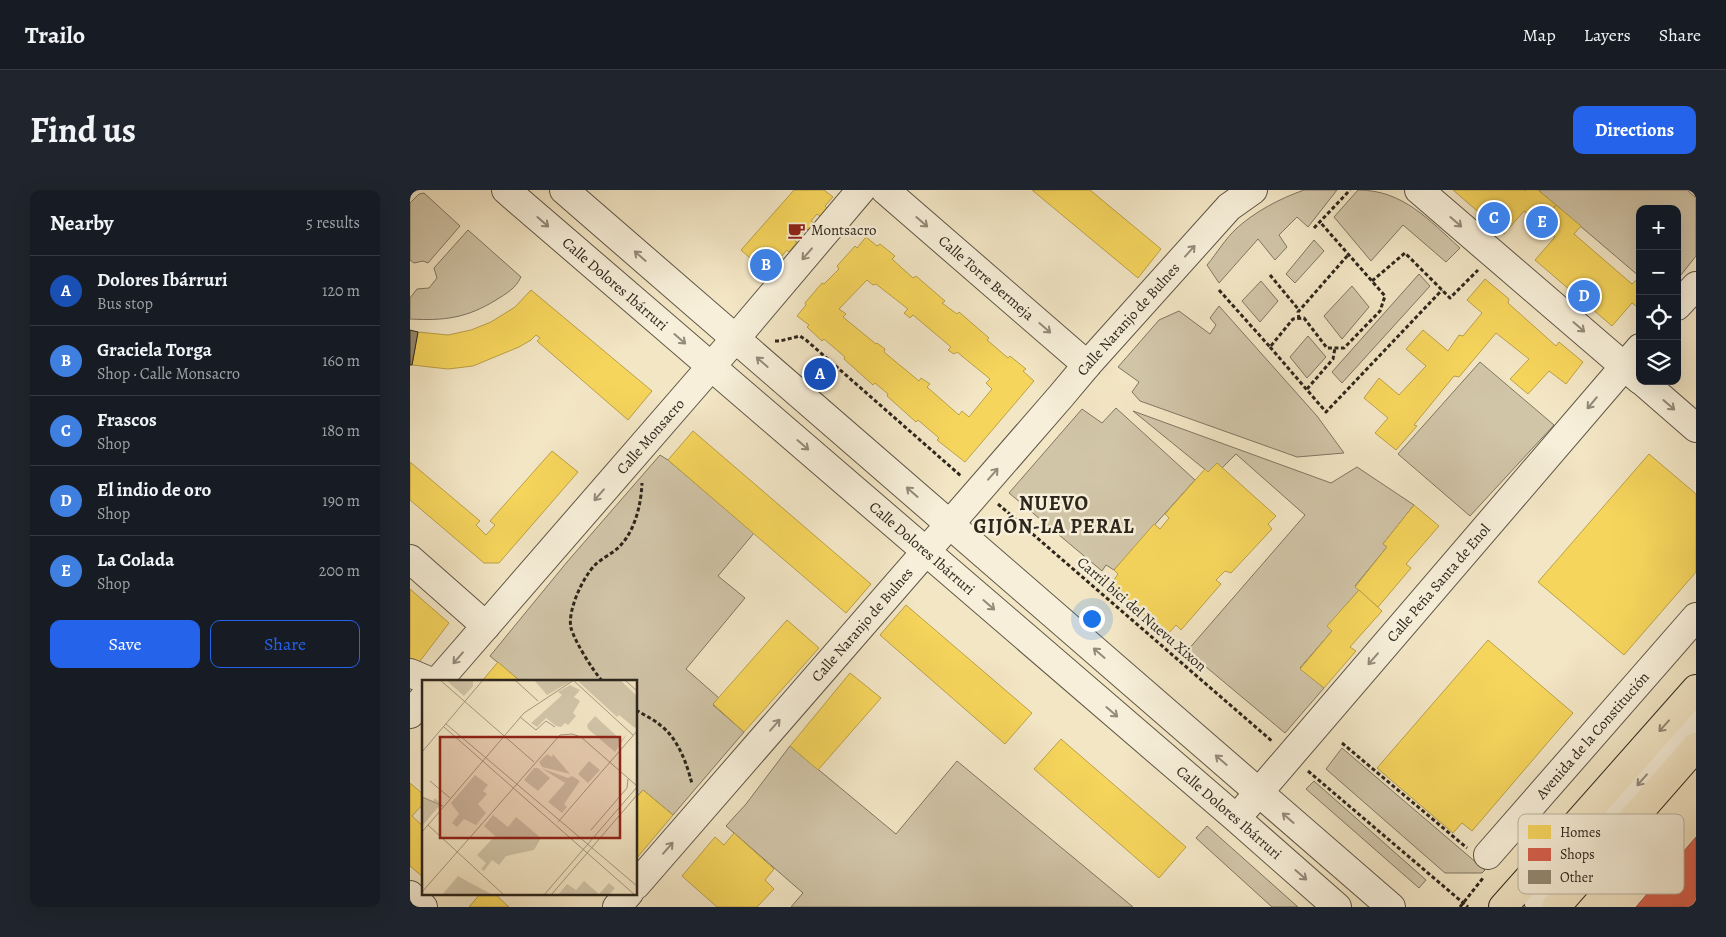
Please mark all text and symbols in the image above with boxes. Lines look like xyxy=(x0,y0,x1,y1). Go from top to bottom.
text: Trailo xyxy=(25,19,85,51)
text: Map xyxy=(1523,23,1556,47)
text: Layers xyxy=(1584,23,1631,47)
text: Share xyxy=(1659,23,1701,47)
text: Find us xyxy=(30,106,136,154)
button: Directions xyxy=(1573,106,1696,154)
pin: C xyxy=(1478,199,1510,237)
pin: E xyxy=(1526,203,1558,241)
map controls xyxy=(1636,205,1681,385)
button: + xyxy=(1636,205,1681,250)
text: Nearby xyxy=(50,209,113,237)
text: 5 results xyxy=(306,212,360,234)
one-way arrow xyxy=(536,216,549,227)
one-way arrow xyxy=(916,216,929,228)
one-way arrow xyxy=(1449,216,1462,227)
cafe icon: Montsacro xyxy=(787,220,807,240)
place label: Montsacro xyxy=(811,220,877,240)
street label: Calle Torre Bermeja xyxy=(934,231,1038,325)
street label: Calle Dolores Ibárruri xyxy=(558,233,672,335)
one-way arrow xyxy=(1184,244,1196,257)
pin: B xyxy=(750,246,782,284)
one-way arrow xyxy=(801,247,813,260)
one-way arrow xyxy=(633,250,646,261)
button: − xyxy=(1636,250,1681,295)
street label: Calle Naranjo de Bulnes xyxy=(1072,258,1184,380)
text: Dolores Ibárruri xyxy=(97,267,228,293)
pin: D xyxy=(1568,277,1600,315)
text: A xyxy=(61,280,71,302)
text: 120 m xyxy=(322,280,360,302)
text: Bus stop xyxy=(97,293,153,315)
button: locate xyxy=(1636,295,1681,340)
one-way arrow xyxy=(1573,322,1586,333)
one-way arrow xyxy=(1038,323,1051,334)
one-way arrow xyxy=(673,333,686,344)
text: Graciela Torga xyxy=(97,337,212,363)
button: layers xyxy=(1636,340,1681,385)
text: B xyxy=(61,350,71,372)
text: 160 m xyxy=(322,350,360,372)
pin: A xyxy=(804,355,836,393)
one-way arrow xyxy=(756,356,769,368)
text: Shop · Calle Monsacro xyxy=(97,363,240,385)
street label: Calle Monsacro xyxy=(612,394,689,478)
one-way arrow xyxy=(1586,396,1598,409)
one-way arrow xyxy=(1662,399,1675,410)
text: Frascos xyxy=(97,407,157,433)
text: C xyxy=(61,420,71,442)
text: 180 m xyxy=(322,420,360,442)
text: Shop xyxy=(97,433,130,455)
one-way arrow xyxy=(796,439,809,450)
one-way arrow xyxy=(987,468,998,481)
text: El indio de oro xyxy=(97,477,211,503)
one-way arrow xyxy=(906,486,919,497)
one-way arrow xyxy=(594,489,605,502)
text: D xyxy=(60,490,72,512)
text: 190 m xyxy=(322,490,360,512)
district label: NUEVO GIJÓN-LA PERAL xyxy=(973,490,1135,540)
street label: Calle Dolores Ibárruri xyxy=(865,497,979,599)
text: Shop xyxy=(97,503,130,525)
street label: Calle Peña Santa de Enol xyxy=(1382,519,1495,646)
text: La Colada xyxy=(97,547,174,573)
street label: Carril bici del Nuevu Xixon xyxy=(1073,552,1211,676)
text: E xyxy=(61,560,71,582)
text: 200 m xyxy=(319,560,360,582)
street label: Calle Naranjo de Bulnes xyxy=(807,563,918,686)
text: Shop xyxy=(97,573,130,595)
one-way arrow xyxy=(983,600,996,611)
your location xyxy=(1079,606,1105,632)
button: Save xyxy=(50,620,200,668)
button: Share xyxy=(210,620,360,668)
one-way arrow xyxy=(1092,647,1105,659)
one-way arrow xyxy=(453,651,464,664)
one-way arrow xyxy=(1367,653,1378,666)
street label: Avenida de la Constitución xyxy=(1531,667,1654,804)
inset map xyxy=(422,680,638,894)
one-way arrow xyxy=(1106,706,1119,717)
one-way arrow xyxy=(769,719,780,732)
one-way arrow xyxy=(1658,719,1669,732)
one-way arrow xyxy=(1215,754,1228,765)
street label: Calle Dolores Ibárruri xyxy=(1172,761,1286,864)
one-way arrow xyxy=(1637,773,1648,786)
one-way arrow xyxy=(1282,812,1295,823)
legend xyxy=(1518,814,1684,894)
text: Homes xyxy=(1560,823,1601,842)
one-way arrow xyxy=(662,842,673,855)
text: Shops xyxy=(1560,845,1595,864)
text: Other xyxy=(1560,868,1594,887)
one-way arrow xyxy=(1295,870,1308,881)

